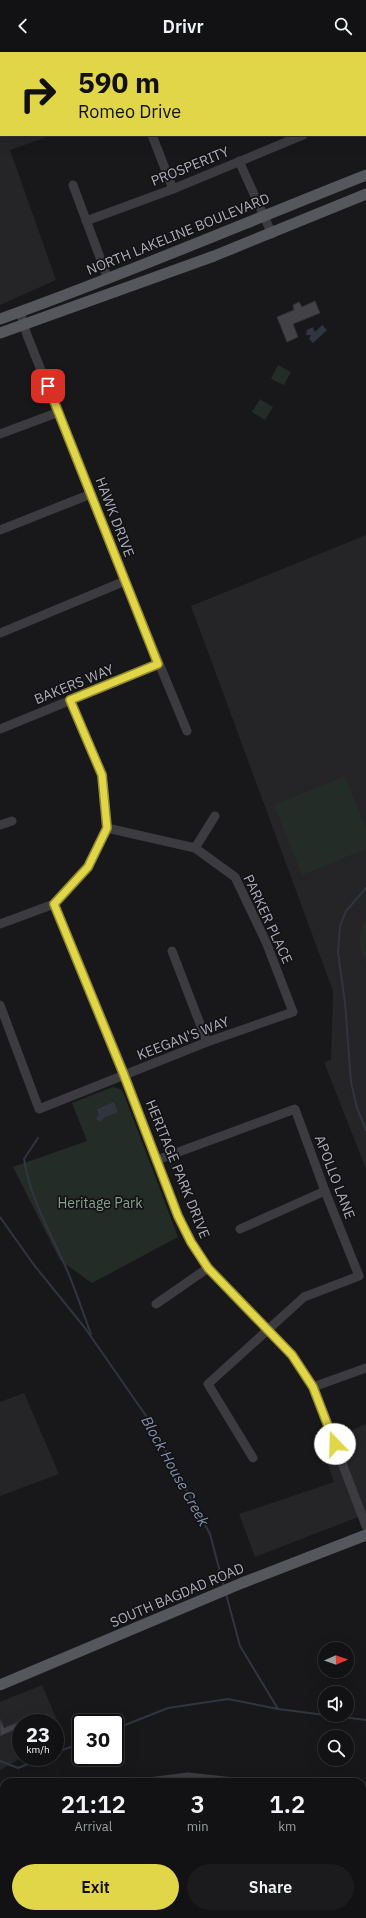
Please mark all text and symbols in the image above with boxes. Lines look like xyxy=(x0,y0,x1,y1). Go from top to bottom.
icon: back xyxy=(12,15,34,37)
text: Drivr xyxy=(163,15,203,38)
icon: search xyxy=(332,15,354,37)
text: 590 m xyxy=(78,64,160,101)
icon: right xyxy=(12,68,64,120)
text: Romeo Drive xyxy=(78,100,181,123)
street label: PROSPERITY xyxy=(148,142,232,190)
street label: NORTH LAKELINE BOULEVARD xyxy=(84,189,272,279)
pin xyxy=(31,369,65,403)
icon: arrive xyxy=(37,375,59,397)
street label: HAWK DRIVE xyxy=(92,475,138,559)
street label: BAKERS WAY xyxy=(32,660,117,708)
street label: PARKER PLACE xyxy=(239,871,297,967)
street label: KEEGAN'S WAY xyxy=(134,1012,232,1064)
street label: HERITAGE PARK DRIVE xyxy=(142,1097,214,1241)
street label: APOLLO LANE xyxy=(311,1132,359,1222)
park label: Heritage Park xyxy=(57,1194,143,1212)
water label: Block House Creek xyxy=(137,1412,214,1529)
position arrow xyxy=(314,1423,356,1465)
street label: SOUTH BAGDAD ROAD xyxy=(107,1559,247,1631)
north arrow xyxy=(318,1642,354,1678)
map controls xyxy=(318,1642,354,1766)
button: sound xyxy=(318,1686,354,1722)
speed limit sign: 30 xyxy=(72,1714,124,1766)
text: 23 xyxy=(26,1721,50,1748)
button: search xyxy=(318,1730,354,1766)
text: km/h xyxy=(26,1743,50,1756)
text: 21:12 xyxy=(61,1788,126,1820)
text: 3 xyxy=(190,1788,205,1820)
text: 1.2 xyxy=(269,1788,305,1820)
text: Arrival xyxy=(74,1818,112,1835)
text: min xyxy=(187,1818,209,1835)
text: km xyxy=(278,1818,296,1835)
button: Exit xyxy=(12,1864,179,1910)
button: Share xyxy=(187,1864,354,1910)

